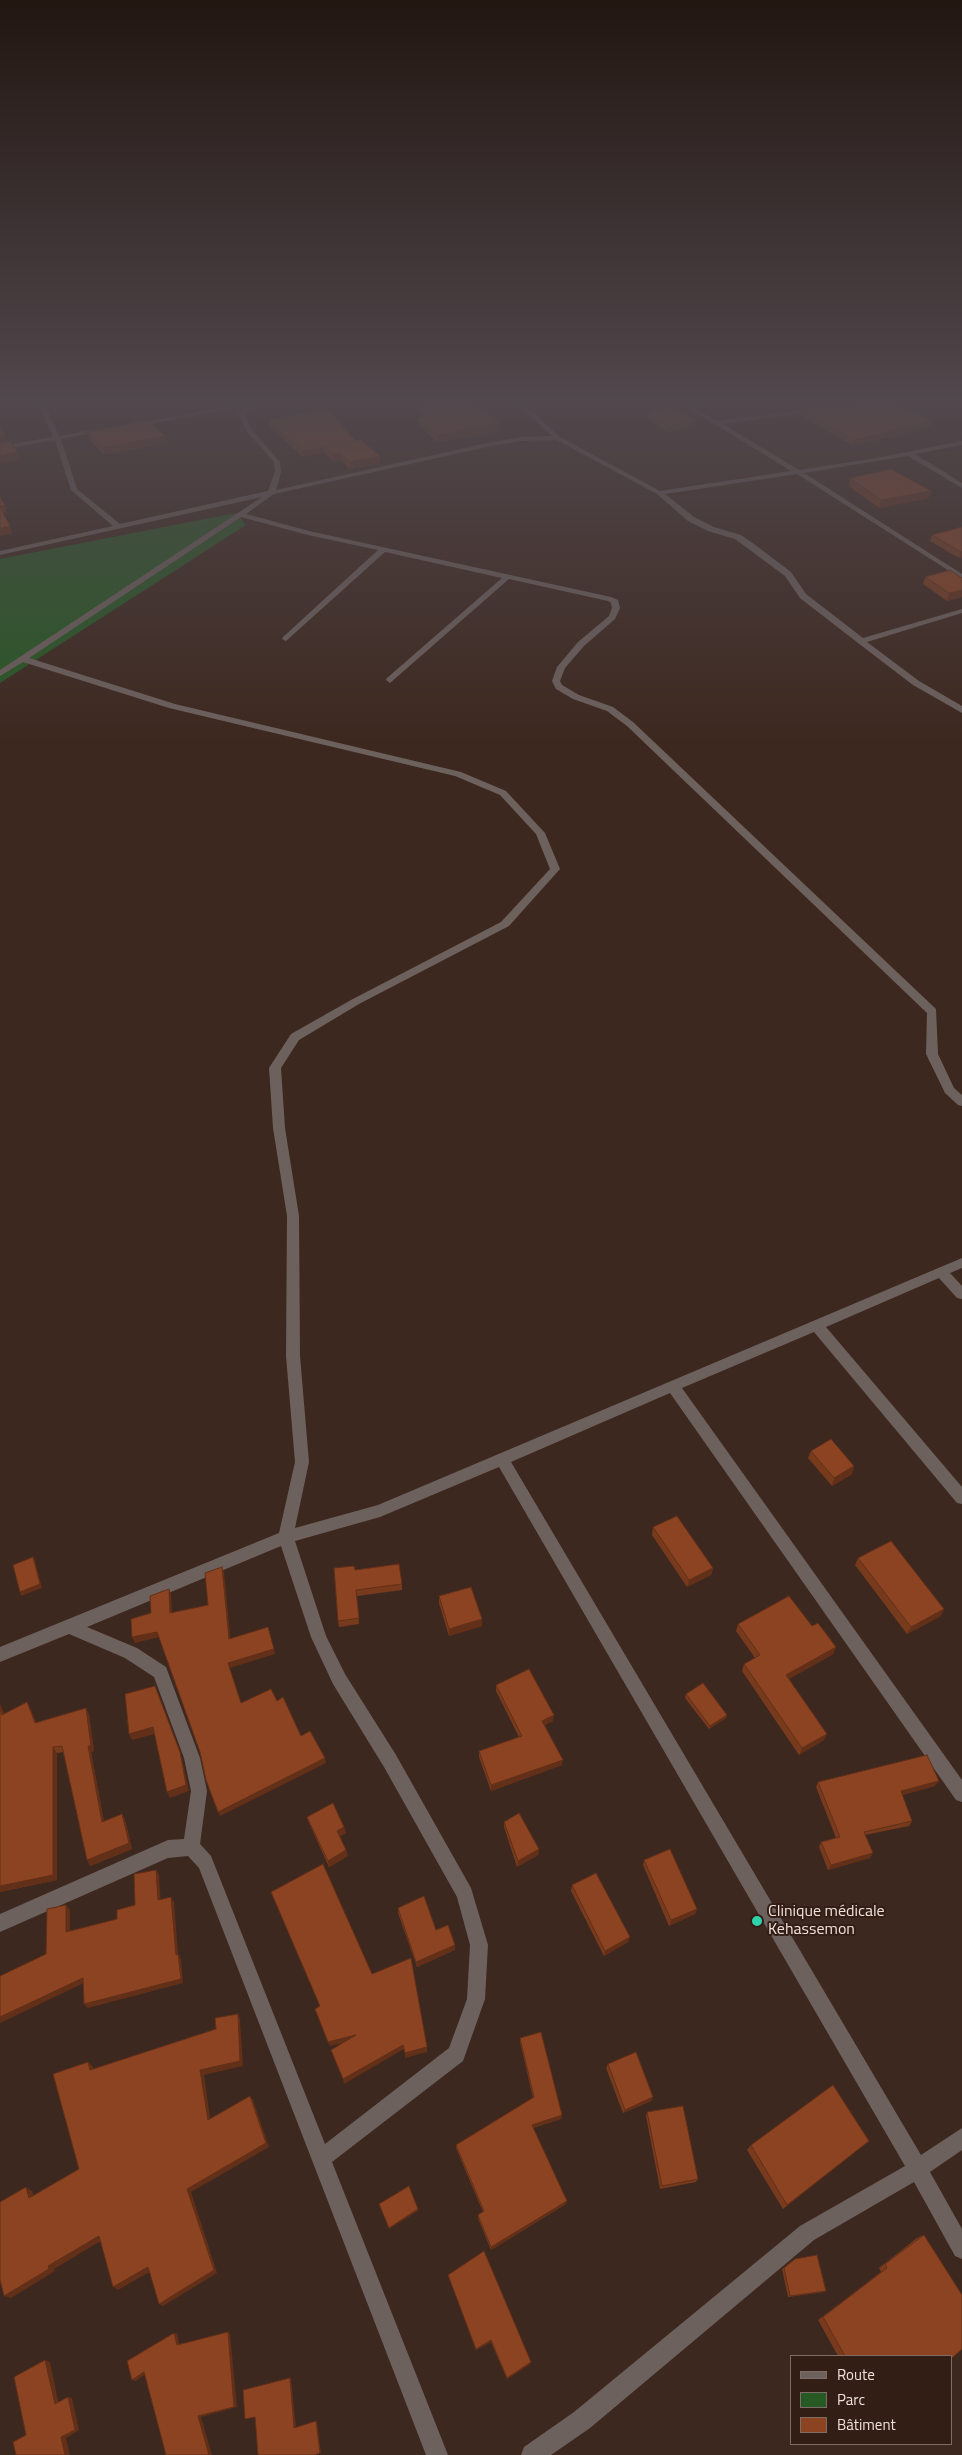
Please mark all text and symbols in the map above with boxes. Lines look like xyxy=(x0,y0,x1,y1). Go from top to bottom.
place label: Clinique médicale Kehassemon xyxy=(768,1902,885,1940)
marker: Clinique médicale Kehassemon xyxy=(750,1914,764,1928)
legend xyxy=(790,2355,952,2445)
text: Route xyxy=(837,2363,875,2386)
text: Parc xyxy=(837,2388,865,2411)
text: Bâtiment xyxy=(837,2413,896,2436)

